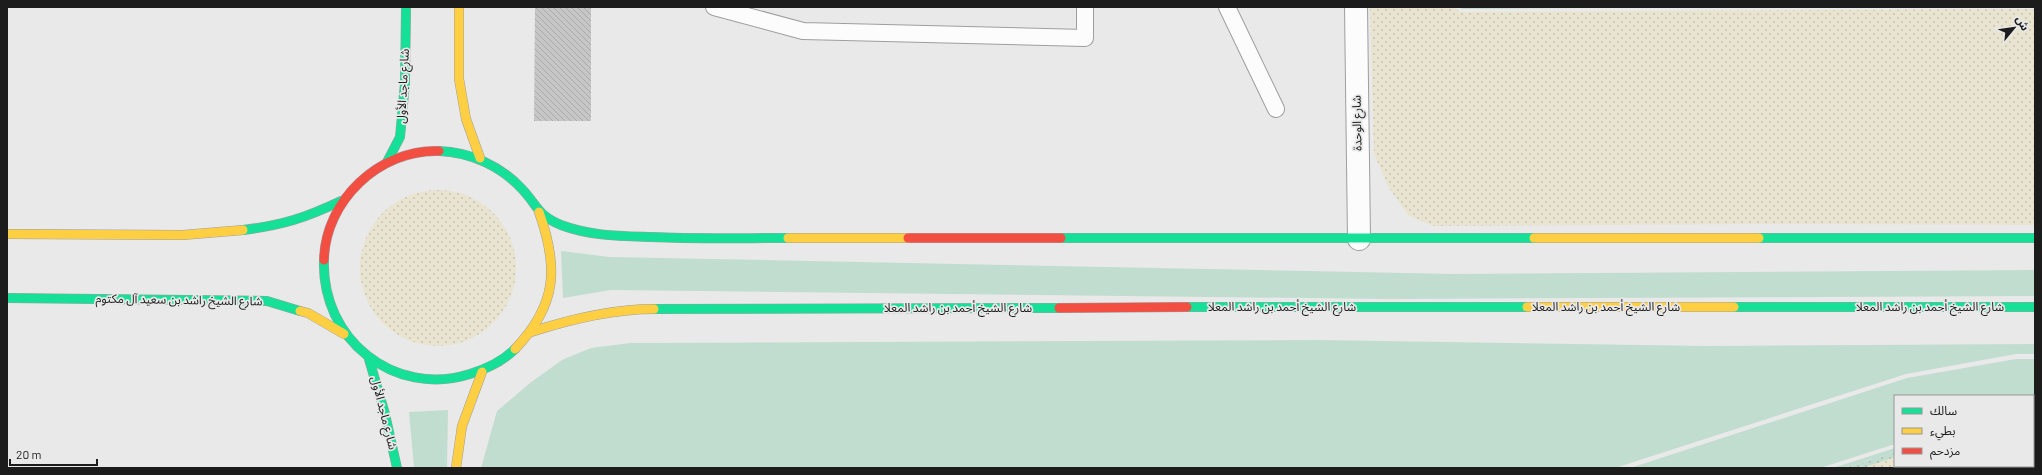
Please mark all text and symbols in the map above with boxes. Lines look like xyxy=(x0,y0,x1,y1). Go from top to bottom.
north arrow xyxy=(1994,8,2034,48)
text: ش xyxy=(2013,13,2033,33)
street label: شارع ماجد الأول xyxy=(393,48,414,124)
street label: شارع الوحدة xyxy=(1349,95,1366,151)
street label: شارع الشيخ راشد بن سعيد آل مكتوم xyxy=(95,291,263,310)
street label: شارع الشيخ أحمد بن راشد المعلا xyxy=(1208,299,1356,316)
street label: شارع الشيخ أحمد بن راشد المعلا xyxy=(1532,299,1680,316)
street label: شارع الشيخ أحمد بن راشد المعلا xyxy=(1856,299,2004,316)
street label: شارع الشيخ أحمد بن راشد المعلا xyxy=(884,300,1032,317)
street label: شارع ماجد الأول xyxy=(366,375,401,452)
legend xyxy=(1894,395,2034,467)
text: سالك xyxy=(1930,403,1957,417)
text: بطيء xyxy=(1930,423,1956,441)
scale bar xyxy=(10,441,97,467)
text: مزدحم xyxy=(1930,443,1960,460)
text: 20 m xyxy=(16,447,42,461)

